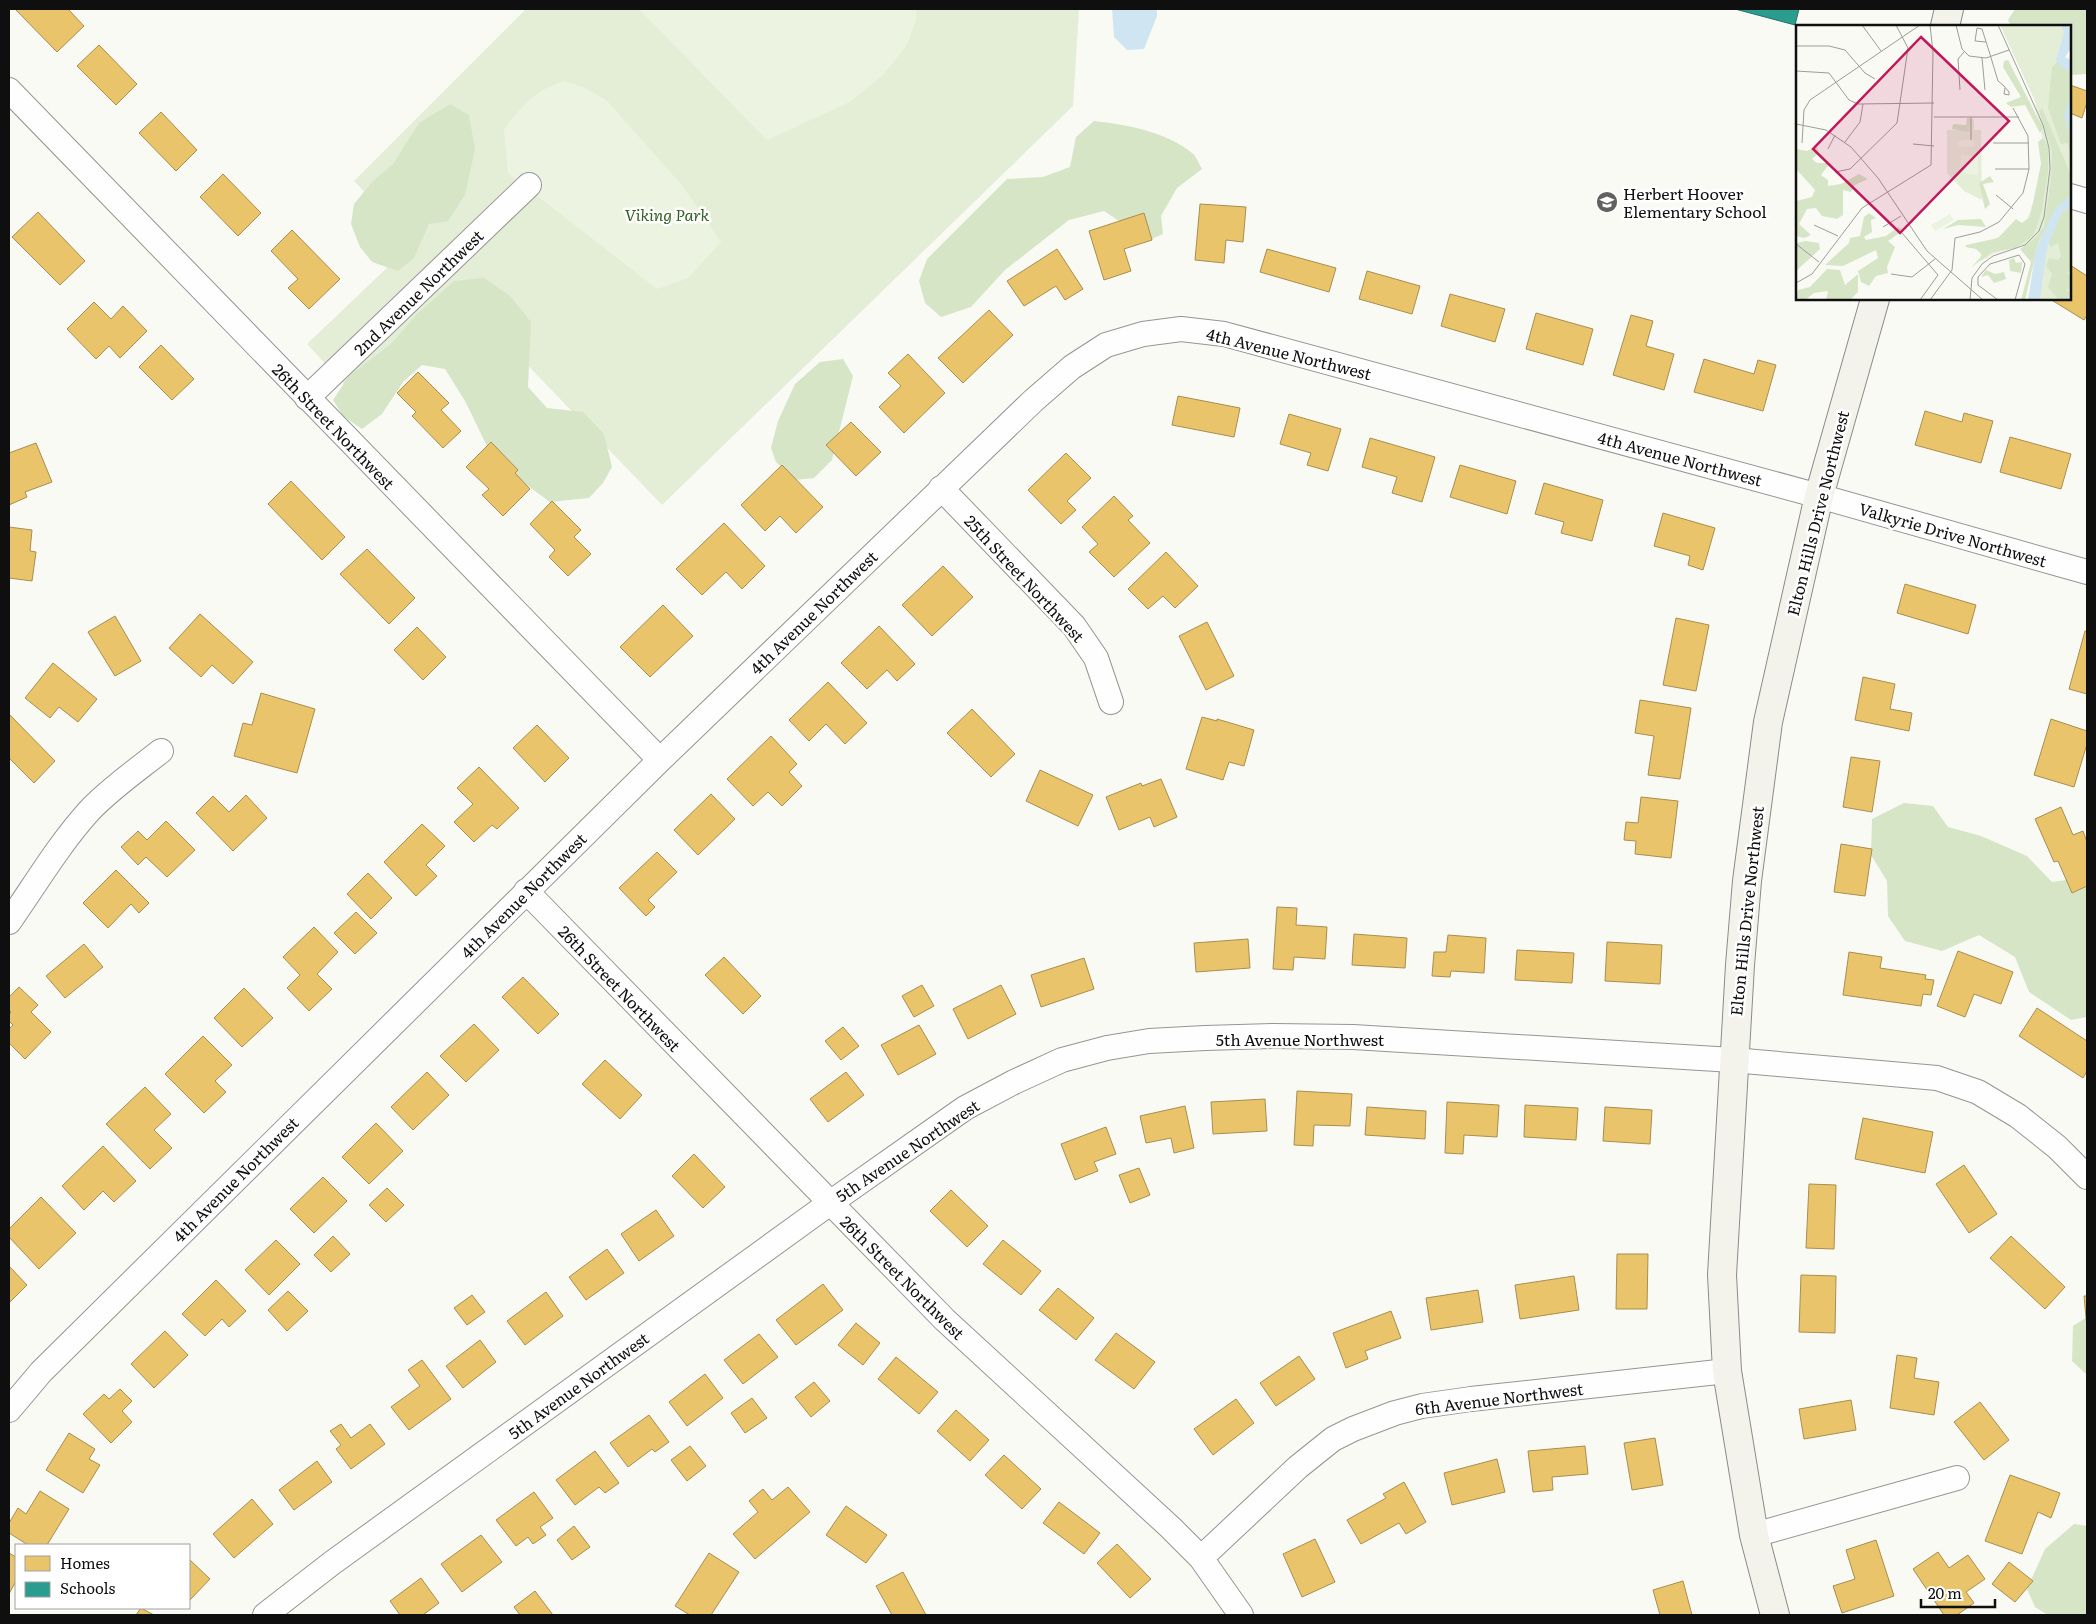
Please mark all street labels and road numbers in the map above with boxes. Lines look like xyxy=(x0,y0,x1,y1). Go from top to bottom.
street label: 2nd Avenue Northwest xyxy=(348,223,489,360)
street label: 4th Avenue Northwest xyxy=(1204,321,1375,385)
street label: 26th Street Northwest xyxy=(267,358,401,495)
street label: Elton Hills Drive Northwest xyxy=(1780,407,1854,618)
street label: 4th Avenue Northwest xyxy=(1595,424,1765,492)
street label: Valkyrie Drive Northwest xyxy=(1856,496,2050,572)
street label: 25th Street Northwest xyxy=(959,509,1091,647)
street label: 4th Avenue Northwest xyxy=(744,544,883,679)
street label: Elton Hills Drive Northwest xyxy=(1723,804,1769,1017)
street label: 4th Avenue Northwest xyxy=(455,826,592,963)
street label: 26th Street Northwest xyxy=(553,920,687,1057)
street label: 5th Avenue Northwest xyxy=(1216,1027,1385,1051)
street label: 5th Avenue Northwest xyxy=(830,1093,984,1207)
street label: 4th Avenue Northwest xyxy=(167,1110,304,1247)
street label: 26th Street Northwest xyxy=(836,1210,971,1345)
street label: 5th Avenue Northwest xyxy=(503,1325,654,1444)
street label: 6th Avenue Northwest xyxy=(1414,1376,1585,1420)

